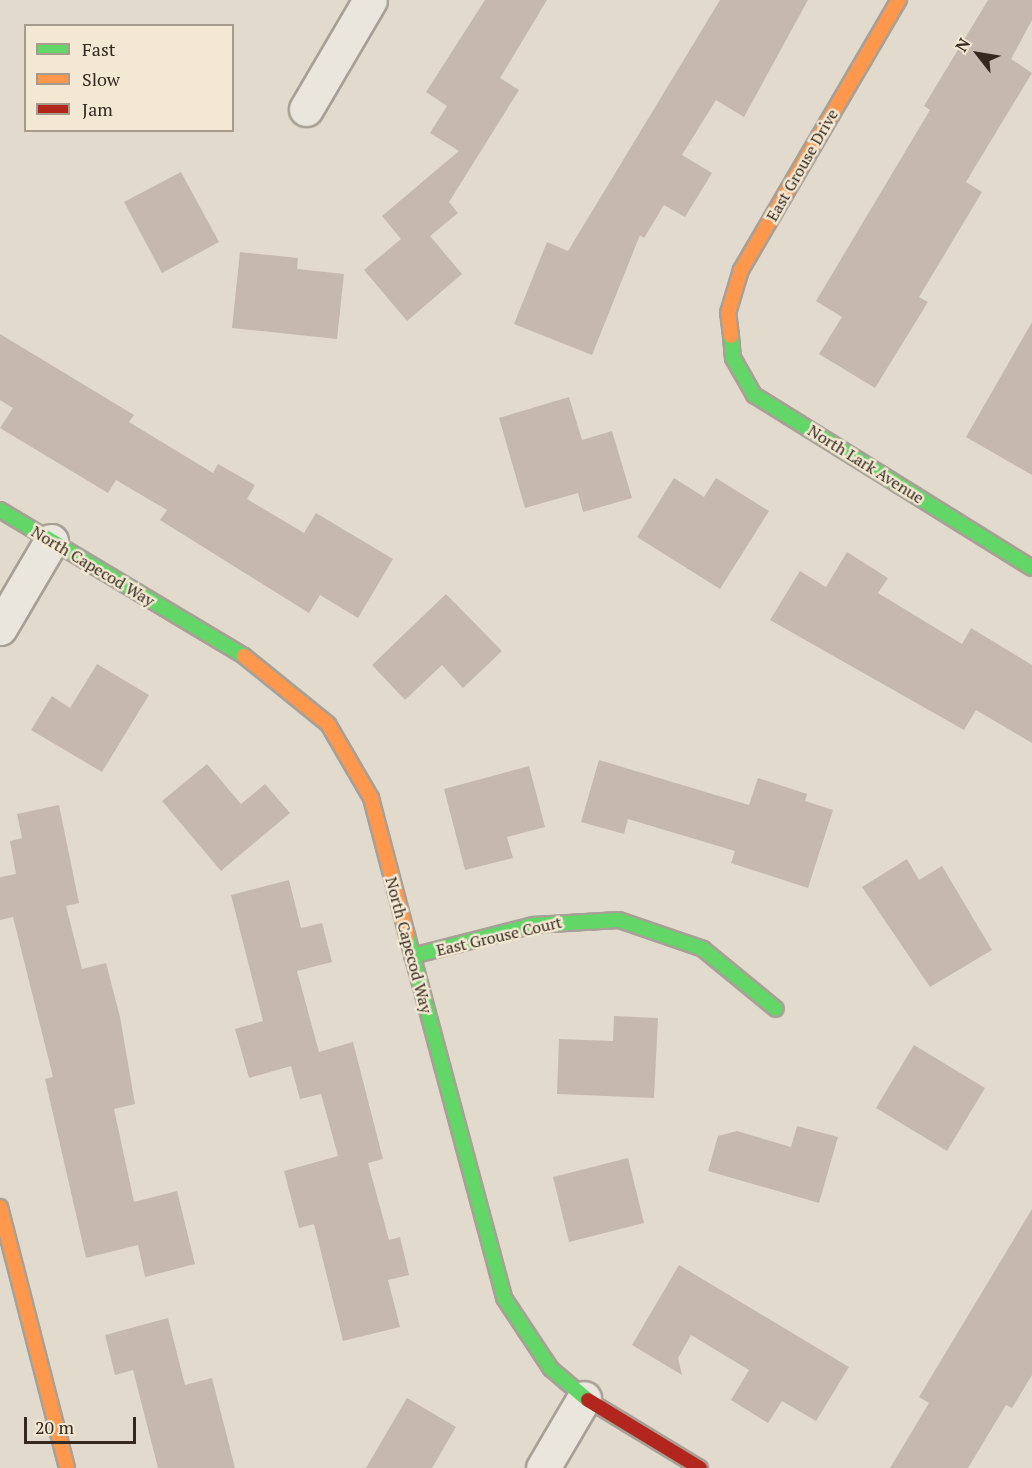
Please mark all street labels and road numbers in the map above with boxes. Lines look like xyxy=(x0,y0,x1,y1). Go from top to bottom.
street label: East Grouse Drive xyxy=(762,105,842,225)
street label: North Lark Avenue xyxy=(804,420,928,508)
street label: North Capecod Way xyxy=(28,522,158,610)
street label: North Capecod Way xyxy=(382,875,436,1015)
street label: East Grouse Court xyxy=(434,912,564,960)

